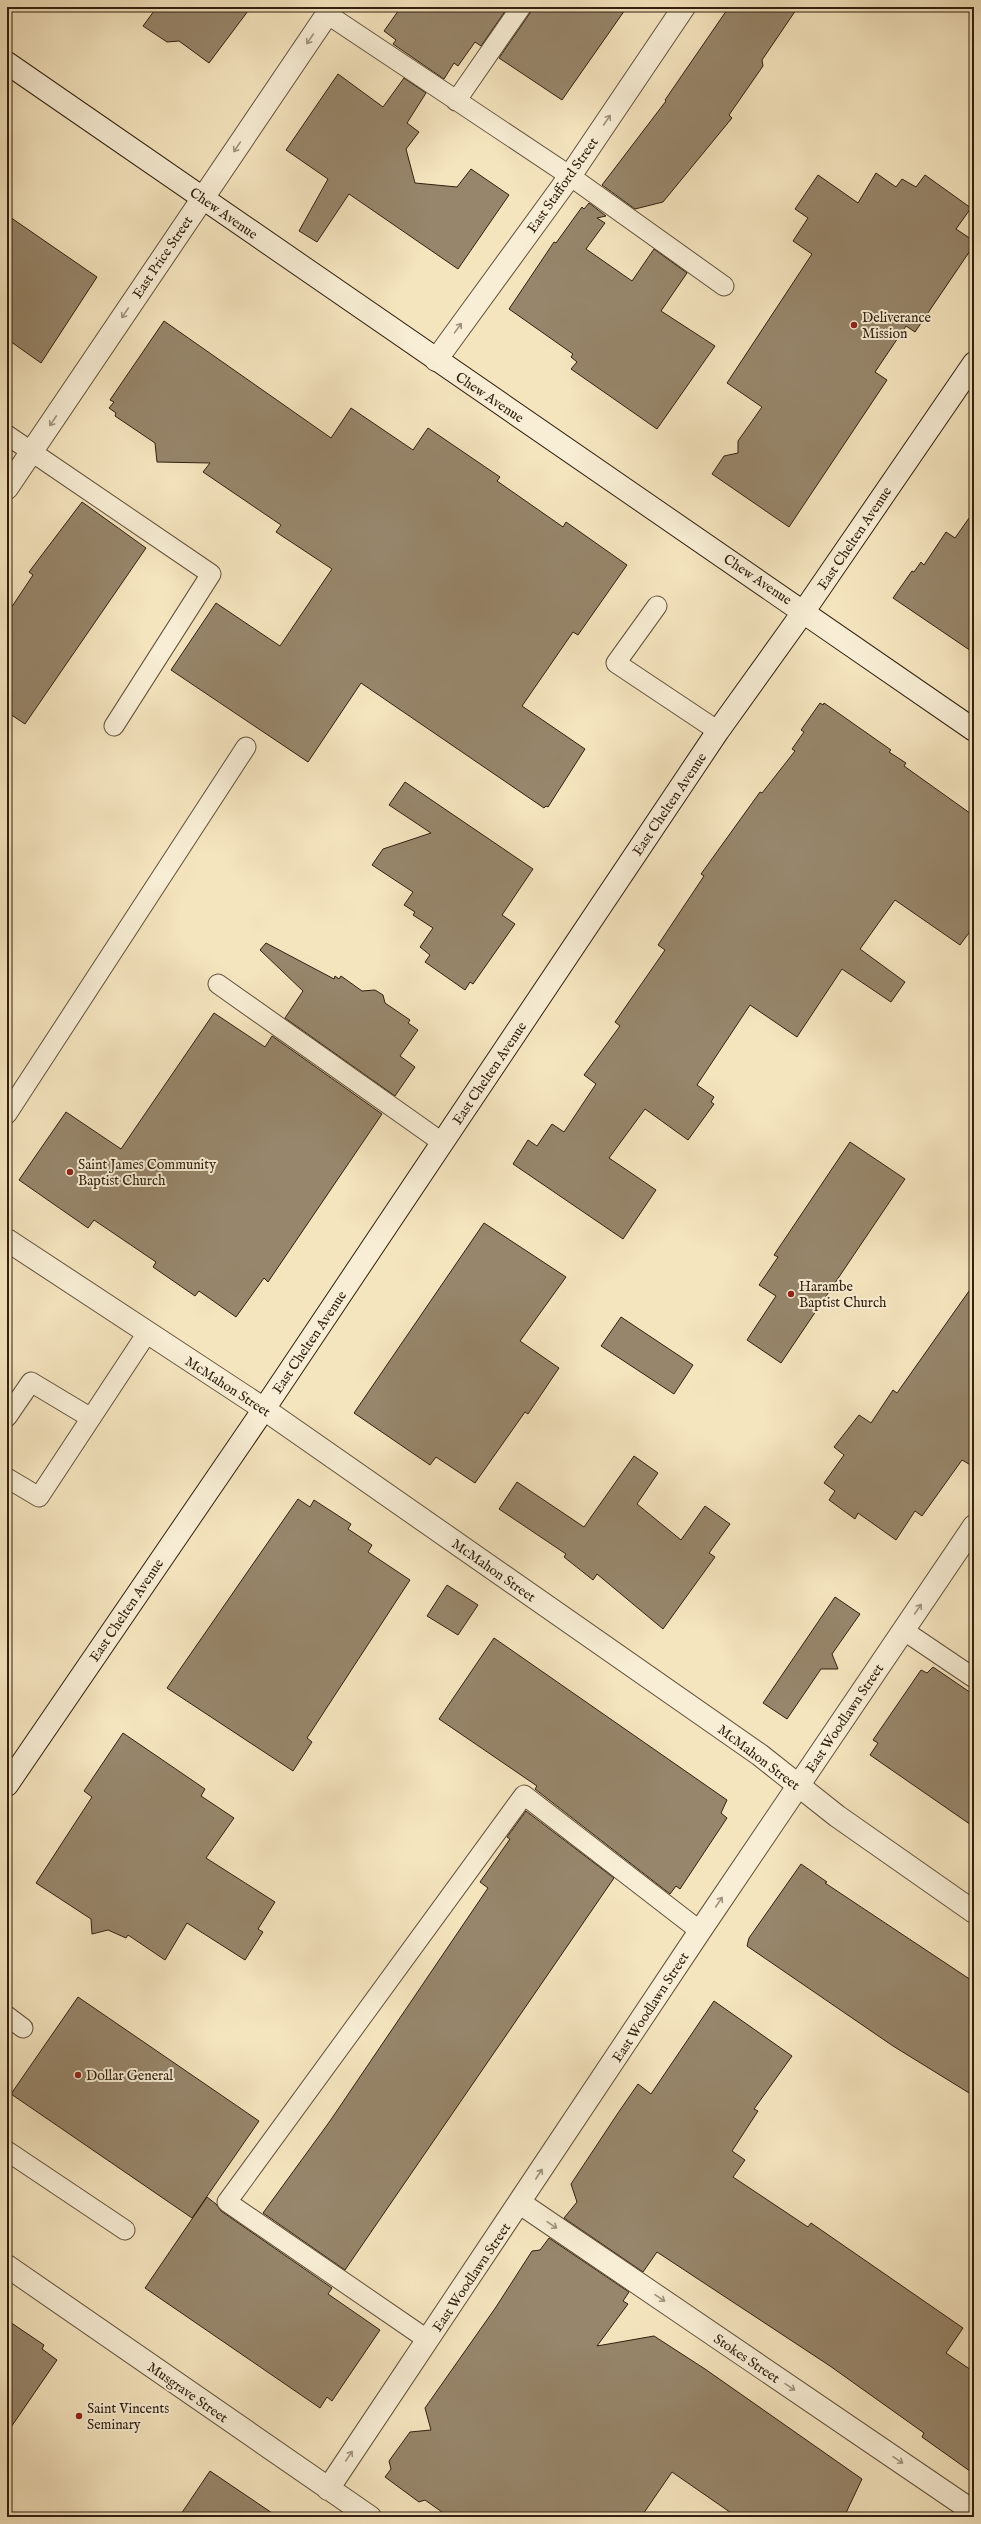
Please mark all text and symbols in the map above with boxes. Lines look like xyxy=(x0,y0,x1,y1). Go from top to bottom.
one-way arrow xyxy=(306,33,314,44)
one-way arrow xyxy=(603,115,611,126)
street label: East Stafford Street xyxy=(523,134,603,237)
one-way arrow xyxy=(233,141,241,152)
street label: Chew Avenue xyxy=(186,184,261,244)
street label: East Price Street xyxy=(129,213,197,302)
one-way arrow xyxy=(121,307,129,318)
place label: Deliverance Mission xyxy=(862,309,931,343)
marker: Deliverance Mission xyxy=(849,320,859,330)
one-way arrow xyxy=(454,323,463,334)
street label: Chew Avenue xyxy=(452,368,528,428)
one-way arrow xyxy=(49,415,57,426)
street label: East Chelten Avenue xyxy=(814,483,896,594)
street label: Chew Avenue xyxy=(720,550,796,610)
street label: East Chelten Avenue xyxy=(629,749,711,860)
street label: East Chelten Avenue xyxy=(449,1018,531,1129)
place label: Saint James Community Baptist Church xyxy=(78,1156,216,1190)
marker: Saint James Community Baptist Church xyxy=(65,1167,75,1177)
place label: Harambe Baptist Church xyxy=(799,1278,887,1312)
street label: East Chelten Avenue xyxy=(269,1287,351,1398)
marker: Harambe Baptist Church xyxy=(786,1289,796,1299)
street label: McMahon Street xyxy=(181,1352,274,1421)
street label: McMahon Street xyxy=(448,1535,539,1607)
street label: East Chelten Avenue xyxy=(86,1555,168,1666)
one-way arrow xyxy=(914,1604,922,1615)
street label: East Woodlawn Street xyxy=(802,1660,888,1777)
street label: McMahon Street xyxy=(714,1721,803,1795)
one-way arrow xyxy=(715,1897,723,1908)
street label: East Woodlawn Street xyxy=(608,1949,693,2066)
place label: Dollar General xyxy=(86,2067,173,2085)
marker: Dollar General xyxy=(73,2070,83,2080)
one-way arrow xyxy=(535,2169,543,2180)
street label: East Woodlawn Street xyxy=(429,2219,515,2336)
one-way arrow xyxy=(546,2221,557,2229)
one-way arrow xyxy=(654,2294,665,2302)
street label: Stokes Street xyxy=(710,2330,783,2388)
street label: Musgrave Street xyxy=(144,2358,231,2427)
one-way arrow xyxy=(785,2383,796,2391)
place label: Saint Vincents Seminary xyxy=(87,2400,169,2434)
marker: Saint Vincents Seminary xyxy=(74,2411,84,2421)
one-way arrow xyxy=(346,2450,354,2462)
one-way arrow xyxy=(892,2456,903,2464)

